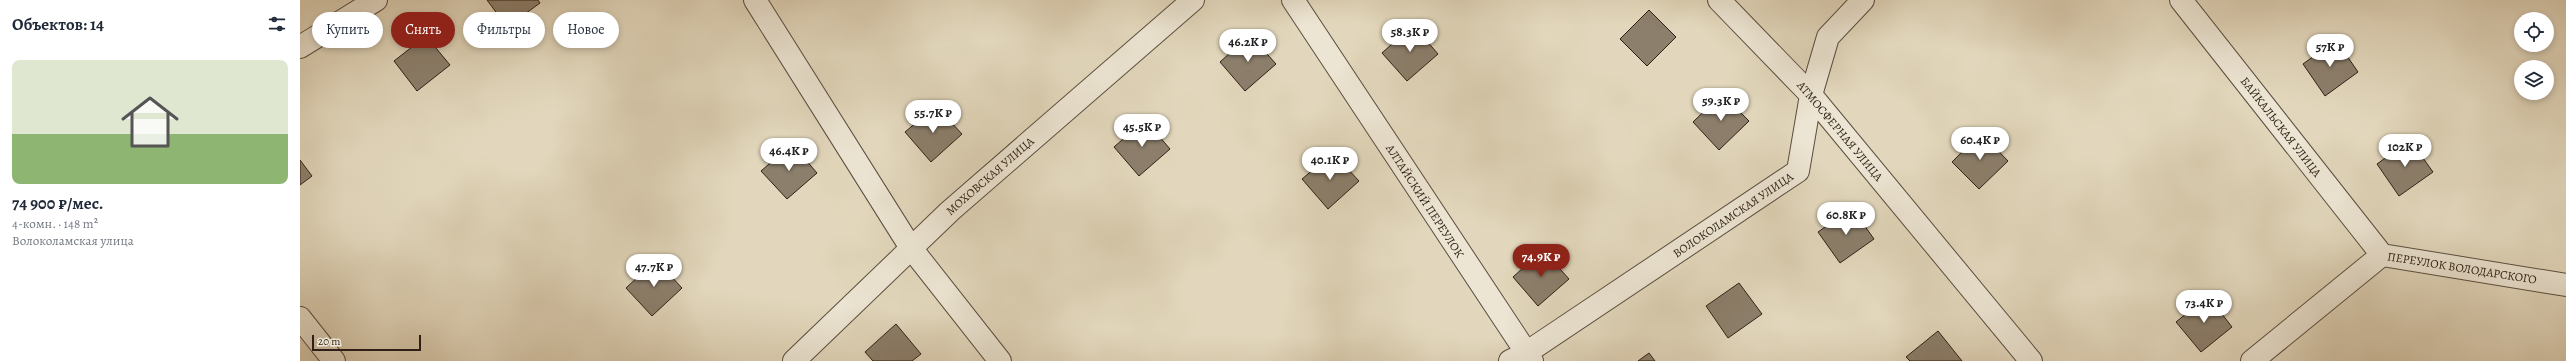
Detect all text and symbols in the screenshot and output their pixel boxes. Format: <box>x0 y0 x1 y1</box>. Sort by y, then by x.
chip: Купить <box>312 12 383 48</box>
chip: Снять <box>391 12 455 48</box>
chip: Фильтры <box>463 12 545 48</box>
chip: Новое <box>553 12 619 48</box>
map controls <box>2514 12 2554 100</box>
button: locate <box>2514 12 2554 52</box>
text: Объектов: 14 <box>12 13 104 36</box>
icon: filters <box>266 13 288 35</box>
pin: 58.3K ₽ <box>1373 19 1447 53</box>
text: 58.3K ₽ <box>1391 23 1429 40</box>
pin: 46.2K ₽ <box>1211 29 1285 63</box>
text: 46.2K ₽ <box>1228 33 1268 50</box>
pin: 57K ₽ <box>2302 34 2358 68</box>
text: 57K ₽ <box>2316 38 2344 55</box>
button: layers <box>2514 60 2554 100</box>
street label: БАЙКАЛЬСКАЯ УЛИЦА <box>2237 74 2326 181</box>
street label: АТМОСФЕРНАЯ УЛИЦА <box>1793 77 1887 185</box>
icon: home <box>114 86 186 158</box>
pin: 59.3K ₽ <box>1684 88 1758 122</box>
text: 59.3K ₽ <box>1702 92 1740 109</box>
pin: 55.7K ₽ <box>896 100 970 134</box>
text: 55.7K ₽ <box>914 104 952 121</box>
pin: 45.5K ₽ <box>1105 114 1179 148</box>
text: 45.5K ₽ <box>1123 118 1161 135</box>
pin: 60.4K ₽ <box>1943 127 2017 161</box>
text: 60.4K ₽ <box>1960 131 2000 148</box>
street label: МОХОВСКАЯ УЛИЦА <box>943 133 1038 219</box>
pin: 102K ₽ <box>2372 134 2438 168</box>
pin: 46.4K ₽ <box>752 138 826 172</box>
text: 102K ₽ <box>2388 138 2422 155</box>
street label: АЛТАЙСКИЙ ПЕРЕУЛОК <box>1382 140 1468 261</box>
text: 46.4K ₽ <box>769 142 809 159</box>
pin: 40.1K ₽ <box>1293 147 1367 181</box>
text: 40.1K ₽ <box>1311 151 1349 168</box>
street label: ВОЛОКОЛАМСКАЯ УЛИЦА <box>1670 168 1797 261</box>
text: 74 900 ₽/мес. <box>12 192 103 215</box>
pin: 60.8K ₽ <box>1809 202 1883 236</box>
text: 60.8K ₽ <box>1826 206 1866 223</box>
text: 4-комн. · 148 m² <box>12 215 98 232</box>
text: Волоколамская улица <box>12 232 134 249</box>
pin: 74.9K ₽ <box>1504 244 1578 278</box>
text: 74.9K ₽ <box>1522 248 1560 265</box>
street label: ПЕРЕУЛОК ВОЛОДАРСКОГО <box>2386 248 2538 288</box>
pin: 47.7K ₽ <box>617 254 691 288</box>
text: 47.7K ₽ <box>635 258 673 275</box>
pin: 73.4K ₽ <box>2167 290 2241 324</box>
text: 73.4K ₽ <box>2185 294 2223 311</box>
scale bar <box>312 333 421 352</box>
text: 20 m <box>318 334 340 349</box>

